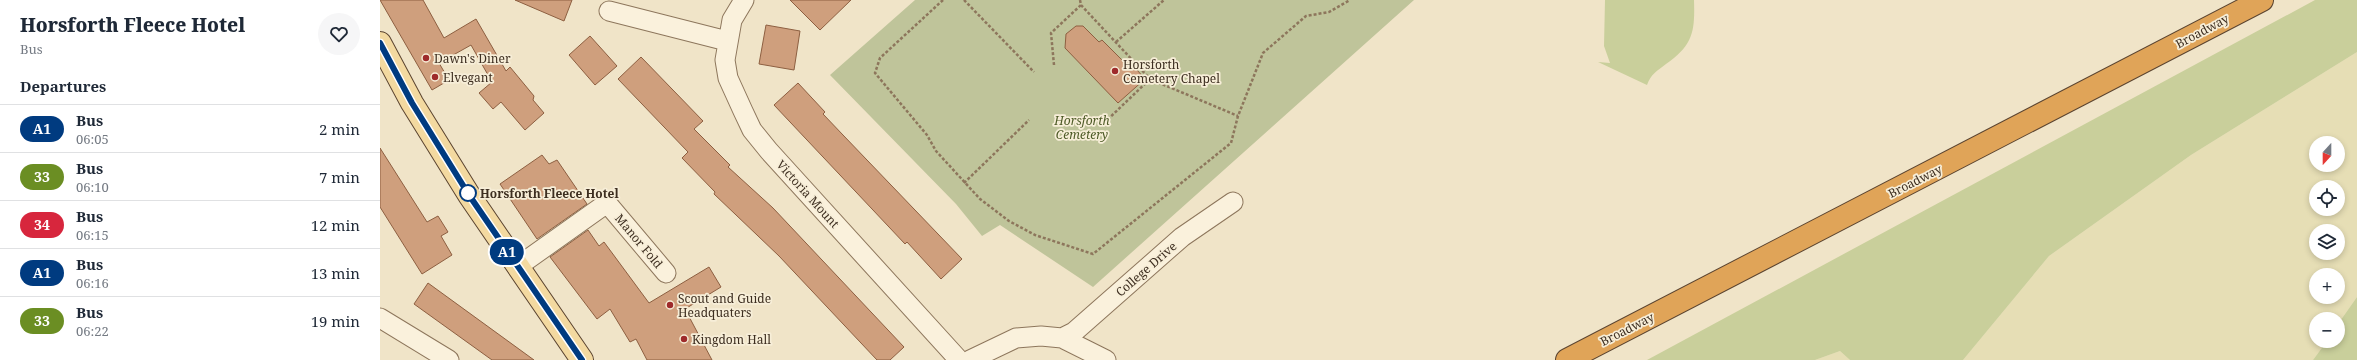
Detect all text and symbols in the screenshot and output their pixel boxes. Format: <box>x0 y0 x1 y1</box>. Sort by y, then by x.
street label: Broadway <box>2172 10 2232 52</box>
text: Horsforth Fleece Hotel <box>20 12 245 38</box>
button: heart <box>318 13 360 55</box>
text: Bus <box>20 40 43 58</box>
place label: Dawn's Diner <box>434 50 511 67</box>
marker: Dawn's Diner <box>421 53 431 63</box>
place label: Horsforth Cemetery Chapel <box>1123 56 1220 87</box>
marker: Horsforth Cemetery Chapel <box>1110 66 1120 76</box>
place label: Elvegant <box>443 69 493 86</box>
marker: Elvegant <box>430 72 440 82</box>
text: Departures <box>20 76 106 96</box>
text: Bus <box>76 110 103 130</box>
park label: Horsforth Cemetery <box>1053 112 1110 143</box>
text: A1 <box>33 119 51 138</box>
text: 2 min <box>319 119 360 139</box>
text: 06:05 <box>76 130 109 148</box>
north arrow <box>2309 136 2345 172</box>
map controls <box>2309 136 2345 348</box>
street label: Victoria Mount <box>773 156 843 232</box>
text: Bus <box>76 158 103 178</box>
street label: Broadway <box>1885 160 1945 202</box>
text: 33 <box>34 167 50 186</box>
text: 7 min <box>319 167 360 187</box>
text: 06:10 <box>76 178 109 196</box>
button: locate <box>2309 180 2345 216</box>
marker: Horsforth Fleece Hotel <box>459 184 477 202</box>
place label: Horsforth Fleece Hotel <box>480 185 619 202</box>
text: Bus <box>76 206 103 226</box>
street label: Manor Fold <box>611 210 667 272</box>
text: 34 <box>34 215 50 234</box>
text: 12 min <box>311 215 360 235</box>
button: layers <box>2309 224 2345 260</box>
text: 06:15 <box>76 226 109 244</box>
street label: College Drive <box>1112 238 1180 300</box>
line badge: A1 <box>489 239 525 265</box>
text: A1 <box>498 242 516 261</box>
text: Bus <box>76 254 103 274</box>
text: A1 <box>33 263 51 282</box>
text: 13 min <box>311 263 360 283</box>
button: + <box>2309 268 2345 304</box>
text: 06:16 <box>76 274 109 292</box>
place label: Scout and Guide Headquaters <box>678 290 771 321</box>
marker: Scout and Guide Headquaters <box>665 300 675 310</box>
text: Bus <box>76 302 103 322</box>
street label: Broadway <box>1597 308 1657 350</box>
text: 33 <box>34 311 50 330</box>
text: 19 min <box>311 311 360 331</box>
button: − <box>2309 312 2345 348</box>
text: 06:22 <box>76 322 109 340</box>
place label: Kingdom Hall <box>692 331 771 348</box>
marker: Kingdom Hall <box>679 334 689 344</box>

